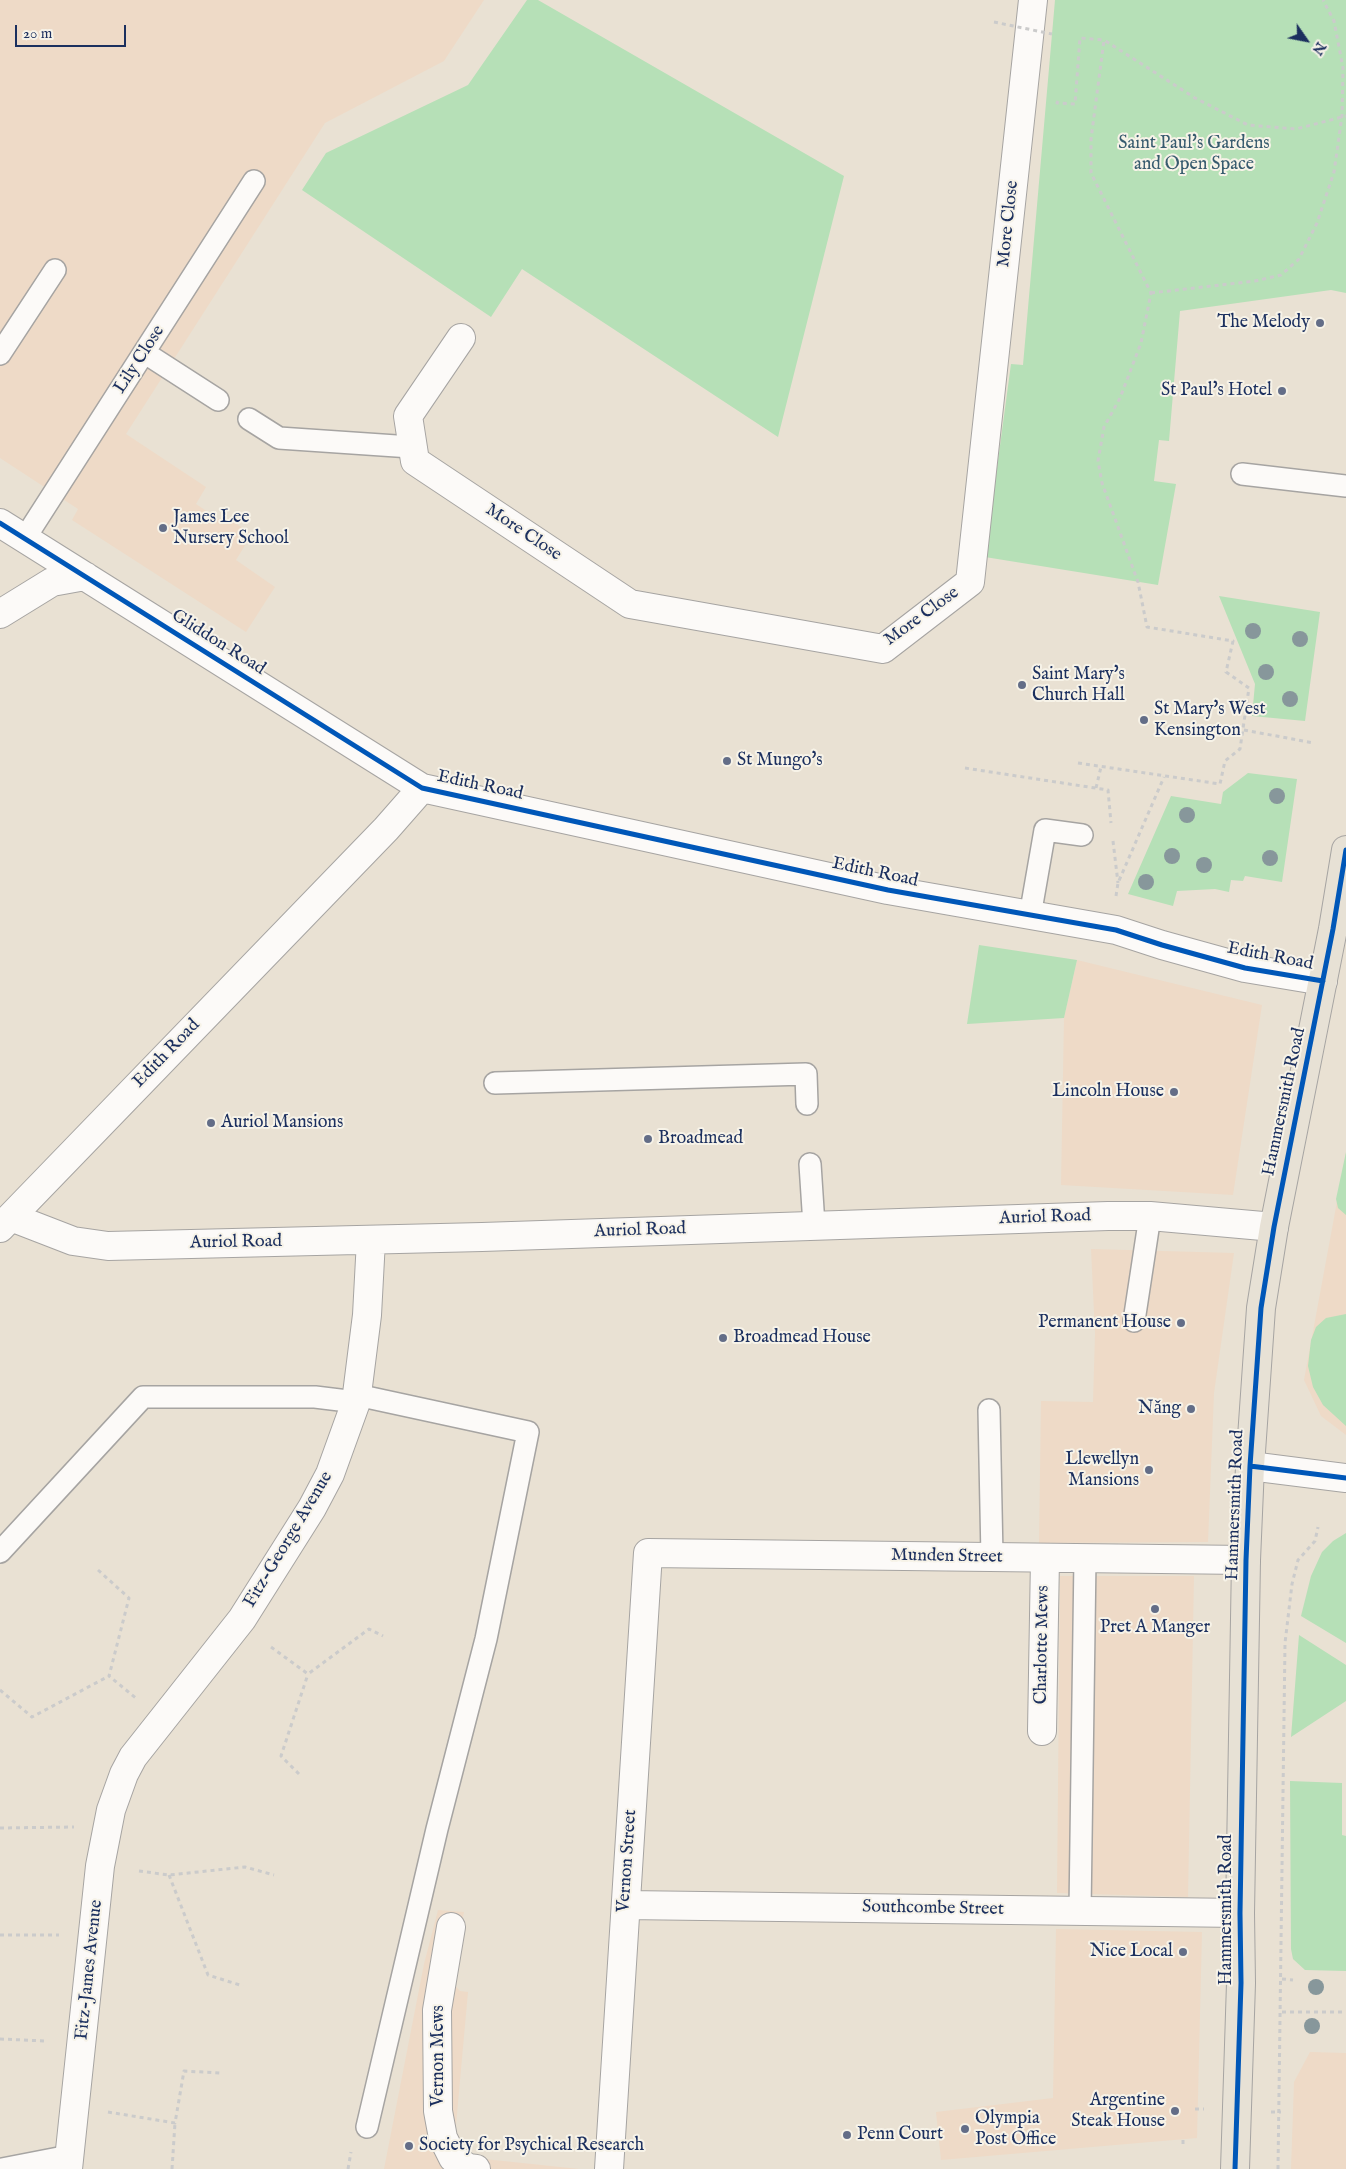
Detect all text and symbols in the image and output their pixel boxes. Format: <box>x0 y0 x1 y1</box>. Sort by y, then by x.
scale bar <box>18 15 129 47</box>
north arrow <box>1281 15 1331 65</box>
text: 20 m <box>23 24 52 43</box>
text: N <box>1308 38 1329 58</box>
park label: Saint Paul's Gardens and Open Space <box>1118 133 1270 176</box>
street label: More Close <box>994 180 1024 268</box>
place label: The Melody <box>1217 312 1310 334</box>
marker: The Melody <box>1314 317 1326 329</box>
street label: Lily Close <box>110 322 170 398</box>
place label: St Paul's Hotel <box>1161 380 1272 402</box>
marker: St Paul's Hotel <box>1276 385 1288 397</box>
street label: More Close <box>481 500 565 566</box>
place label: James Lee Nursery School <box>173 507 289 550</box>
marker: James Lee Nursery School <box>157 522 169 534</box>
street label: More Close <box>880 583 964 651</box>
street label: Gliddon Road <box>167 605 269 681</box>
place label: Saint Mary's Church Hall <box>1032 664 1125 706</box>
marker: Saint Mary's Church Hall <box>1016 679 1028 691</box>
place label: St Mary's West Kensington <box>1154 699 1266 742</box>
marker: St Mary's West Kensington <box>1138 714 1150 726</box>
place label: St Mungo's <box>737 750 823 772</box>
marker: St Mungo's <box>721 755 733 767</box>
street label: Edith Road <box>435 766 525 806</box>
street label: Edith Road <box>830 853 920 893</box>
street label: Edith Road <box>1225 938 1315 976</box>
street label: Edith Road <box>129 1015 205 1093</box>
street label: Hammersmith Road <box>1259 1026 1311 1178</box>
place label: Lincoln House <box>1052 1081 1164 1103</box>
marker: Lincoln House <box>1168 1086 1180 1098</box>
place label: Auriol Mansions <box>221 1112 343 1134</box>
marker: Auriol Mansions <box>205 1117 217 1129</box>
place label: Broadmead <box>658 1128 743 1150</box>
marker: Broadmead <box>642 1133 654 1145</box>
street label: Auriol Road <box>999 1206 1091 1230</box>
street label: Auriol Road <box>594 1219 686 1243</box>
street label: Auriol Road <box>190 1231 282 1255</box>
place label: Permanent House <box>1038 1312 1171 1334</box>
marker: Permanent House <box>1175 1317 1187 1329</box>
place label: Broadmead House <box>733 1327 871 1349</box>
marker: Broadmead House <box>717 1332 729 1344</box>
place label: Nǎng <box>1138 1398 1181 1420</box>
marker: Nǎng <box>1185 1403 1197 1415</box>
street label: Hammersmith Road <box>1223 1429 1249 1581</box>
place label: Llewellyn Mansions <box>1065 1449 1139 1492</box>
marker: Llewellyn Mansions <box>1143 1464 1155 1476</box>
street label: Fitz-George Avenue <box>240 1468 338 1612</box>
street label: Munden Street <box>891 1545 1003 1569</box>
street label: Charlotte Mews <box>1031 1585 1055 1705</box>
marker: Pret A Manger <box>1149 1603 1161 1615</box>
place label: Pret A Manger <box>1100 1617 1210 1639</box>
street label: Vernon Street <box>614 1809 642 1913</box>
street label: Hammersmith Road <box>1216 1834 1238 1986</box>
street label: Southcombe Street <box>862 1897 1004 1921</box>
street label: Fitz-James Avenue <box>72 1899 108 2041</box>
place label: Nice Local <box>1090 1941 1173 1963</box>
marker: Nice Local <box>1177 1946 1189 1958</box>
street label: Vernon Mews <box>428 2005 450 2107</box>
place label: Argentine Steak House <box>1071 2090 1165 2132</box>
marker: Argentine Steak House <box>1169 2105 1181 2117</box>
place label: Olympia Post Office <box>975 2108 1056 2150</box>
marker: Olympia Post Office <box>959 2123 971 2135</box>
place label: Penn Court <box>857 2124 943 2146</box>
marker: Penn Court <box>841 2129 853 2141</box>
place label: Society for Psychical Research <box>419 2135 644 2157</box>
marker: Society for Psychical Research <box>403 2140 415 2152</box>

